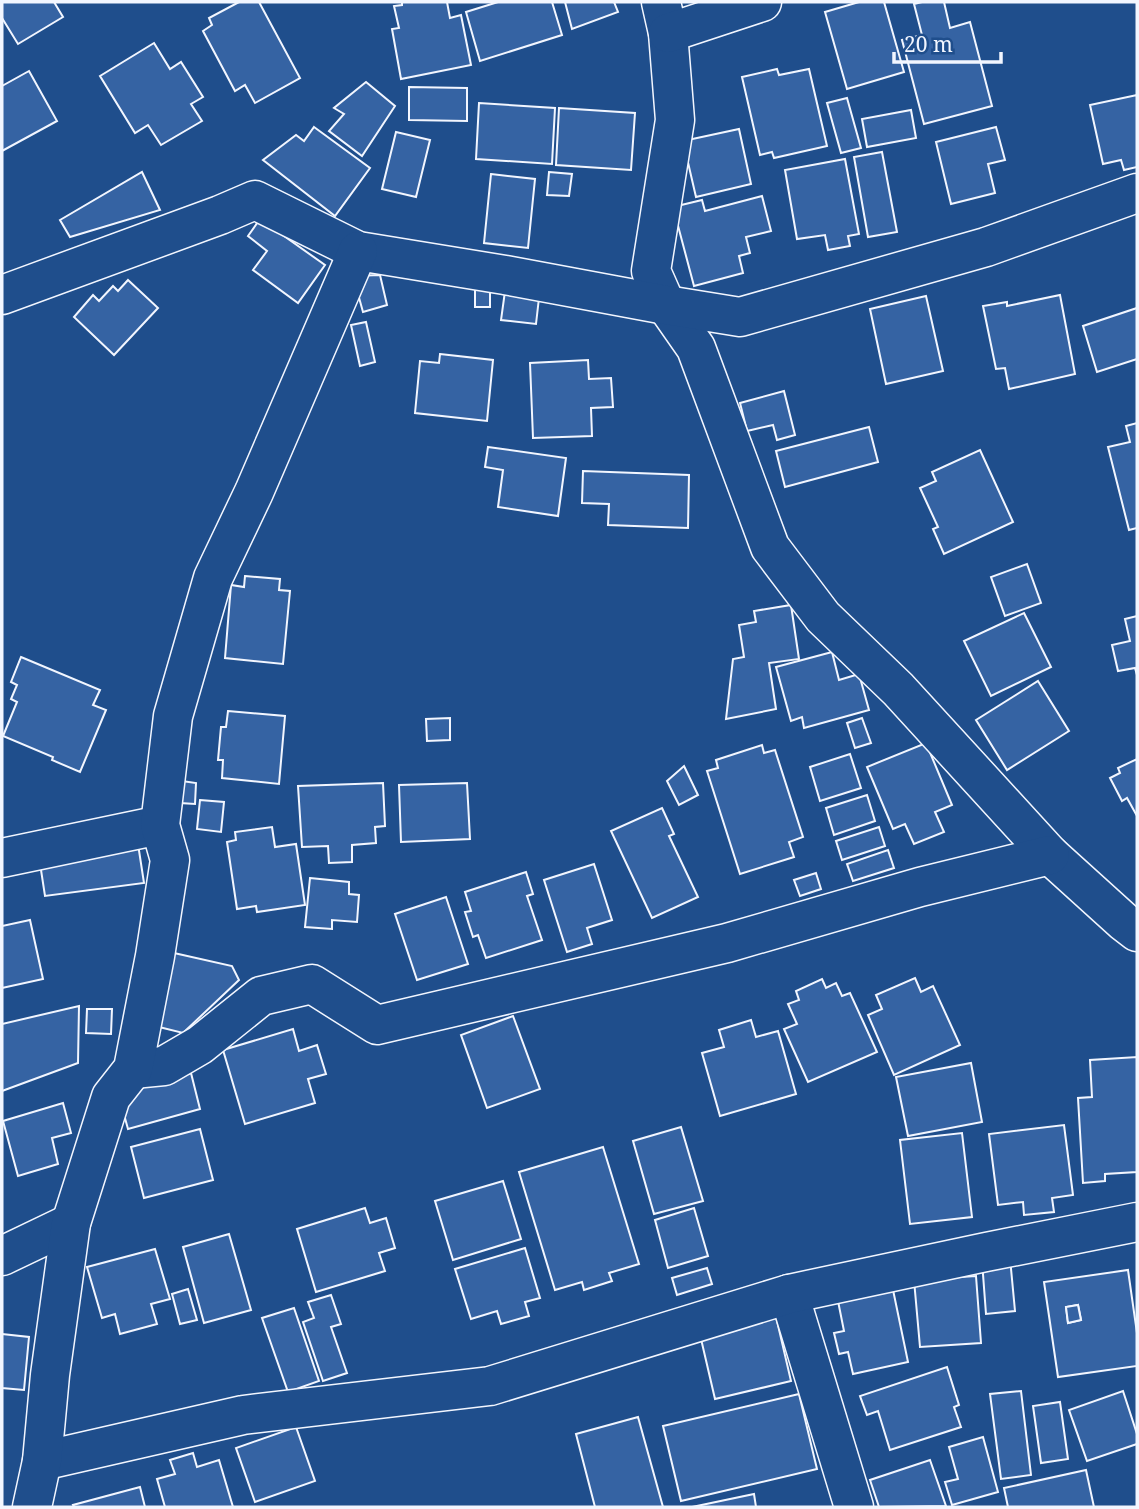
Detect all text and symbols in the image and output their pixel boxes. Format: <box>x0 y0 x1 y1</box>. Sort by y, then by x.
scale bar <box>894 21 1001 65</box>
text: 20 m <box>904 30 953 58</box>

